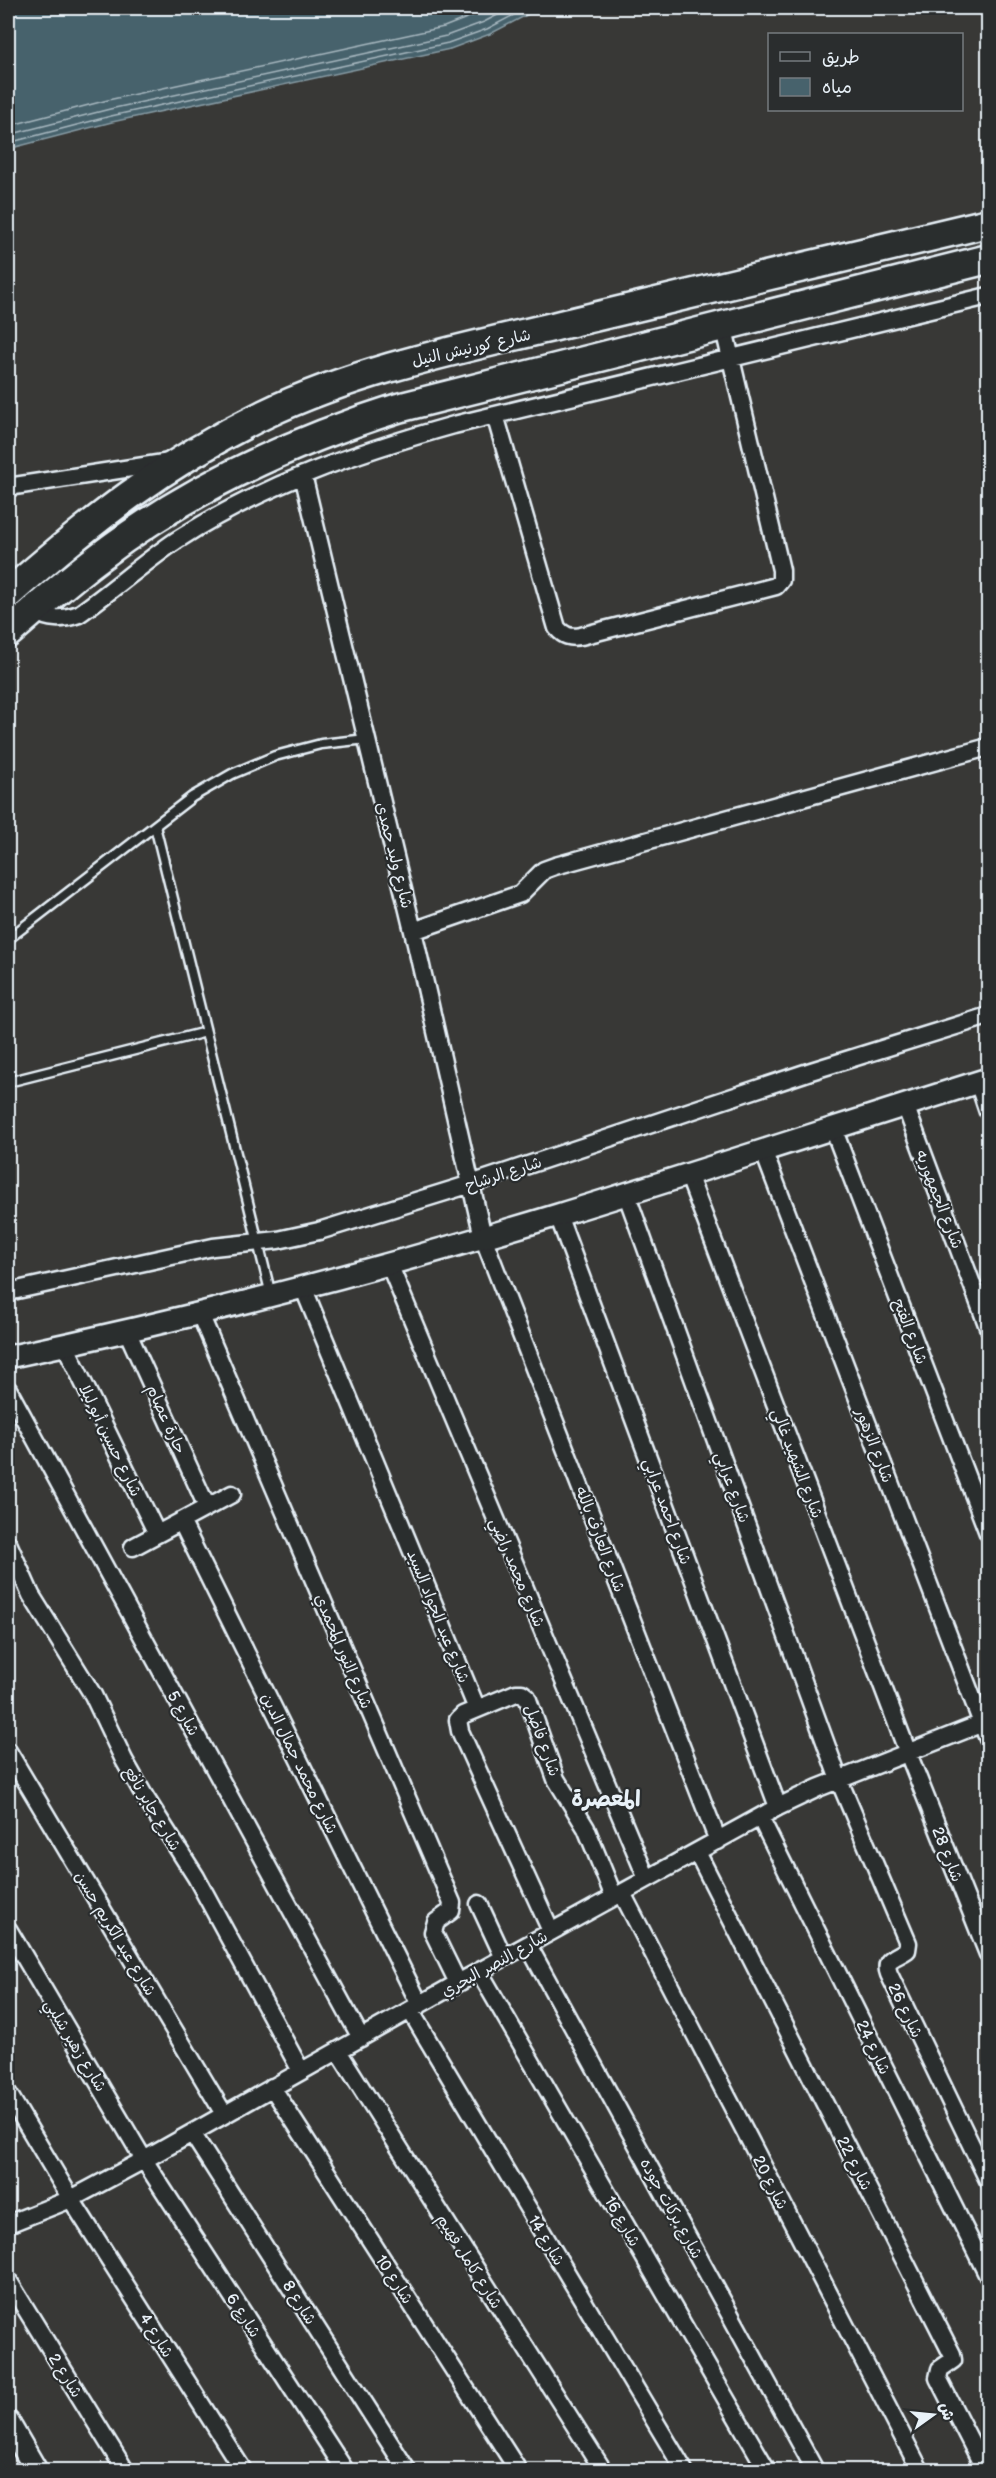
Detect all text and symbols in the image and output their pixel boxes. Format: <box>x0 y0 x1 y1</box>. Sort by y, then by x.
legend <box>768 33 963 111</box>
text: طريق <box>822 47 860 68</box>
text: مياه <box>822 77 852 98</box>
street label: شارع كورنيش النيل <box>410 326 533 372</box>
street label: شارع وليد حمدى <box>370 800 416 911</box>
street label: شارع الجمهوريه <box>910 1147 966 1252</box>
street label: شارع الرشاح <box>463 1153 545 1197</box>
street label: شارع الفتح <box>887 1296 931 1368</box>
street label: شارع حسين أبو ليلا <box>73 1382 145 1500</box>
street label: حارة عصام <box>140 1382 189 1458</box>
street label: شارع الزهور <box>849 1405 897 1486</box>
street label: شارع الشهيد غالي <box>763 1406 826 1523</box>
street label: شارع عرابي <box>706 1450 753 1527</box>
street label: شارع احمد عرابي <box>635 1456 695 1569</box>
street label: شارع العارف بالله <box>570 1484 629 1595</box>
street label: شارع محمد راضي <box>481 1515 548 1632</box>
street label: شارع عبد الجواد السيد <box>401 1547 473 1686</box>
street label: شارع النور المحمدي <box>309 1591 375 1712</box>
street label: شارع 5 <box>162 1688 203 1740</box>
street label: شارع محمد جمال الدين <box>255 1690 341 1838</box>
street label: شارع فاضل <box>519 1702 563 1779</box>
street label: شارع جابر نافع <box>118 1763 184 1855</box>
district label: المعصرة <box>571 1786 641 1813</box>
street label: شارع 28 <box>926 1824 966 1885</box>
street label: شارع عبد الكريم حسن <box>68 1868 159 2000</box>
street label: شارع النصر البحري <box>438 1927 552 2002</box>
street label: شارع 26 <box>882 1980 926 2041</box>
street label: شارع زهير شلبي <box>36 1996 110 2098</box>
street label: شارع 24 <box>851 2017 894 2078</box>
street label: شارع 22 <box>831 2134 875 2194</box>
street label: شارع 20 <box>747 2153 791 2213</box>
street label: شارع بركات جوده <box>634 2155 706 2263</box>
street label: شارع 16 <box>599 2193 644 2251</box>
street label: شارع كامل فهيم <box>430 2211 505 2314</box>
street label: شارع 14 <box>523 2212 568 2270</box>
street label: شارع 10 <box>370 2252 417 2308</box>
street label: شارع 8 <box>277 2277 320 2329</box>
street label: شارع 6 <box>221 2290 264 2342</box>
street label: شارع 4 <box>134 2310 177 2362</box>
street label: شارع 2 <box>43 2350 86 2402</box>
north arrow <box>903 2385 963 2445</box>
text: ش <box>935 2401 957 2422</box>

